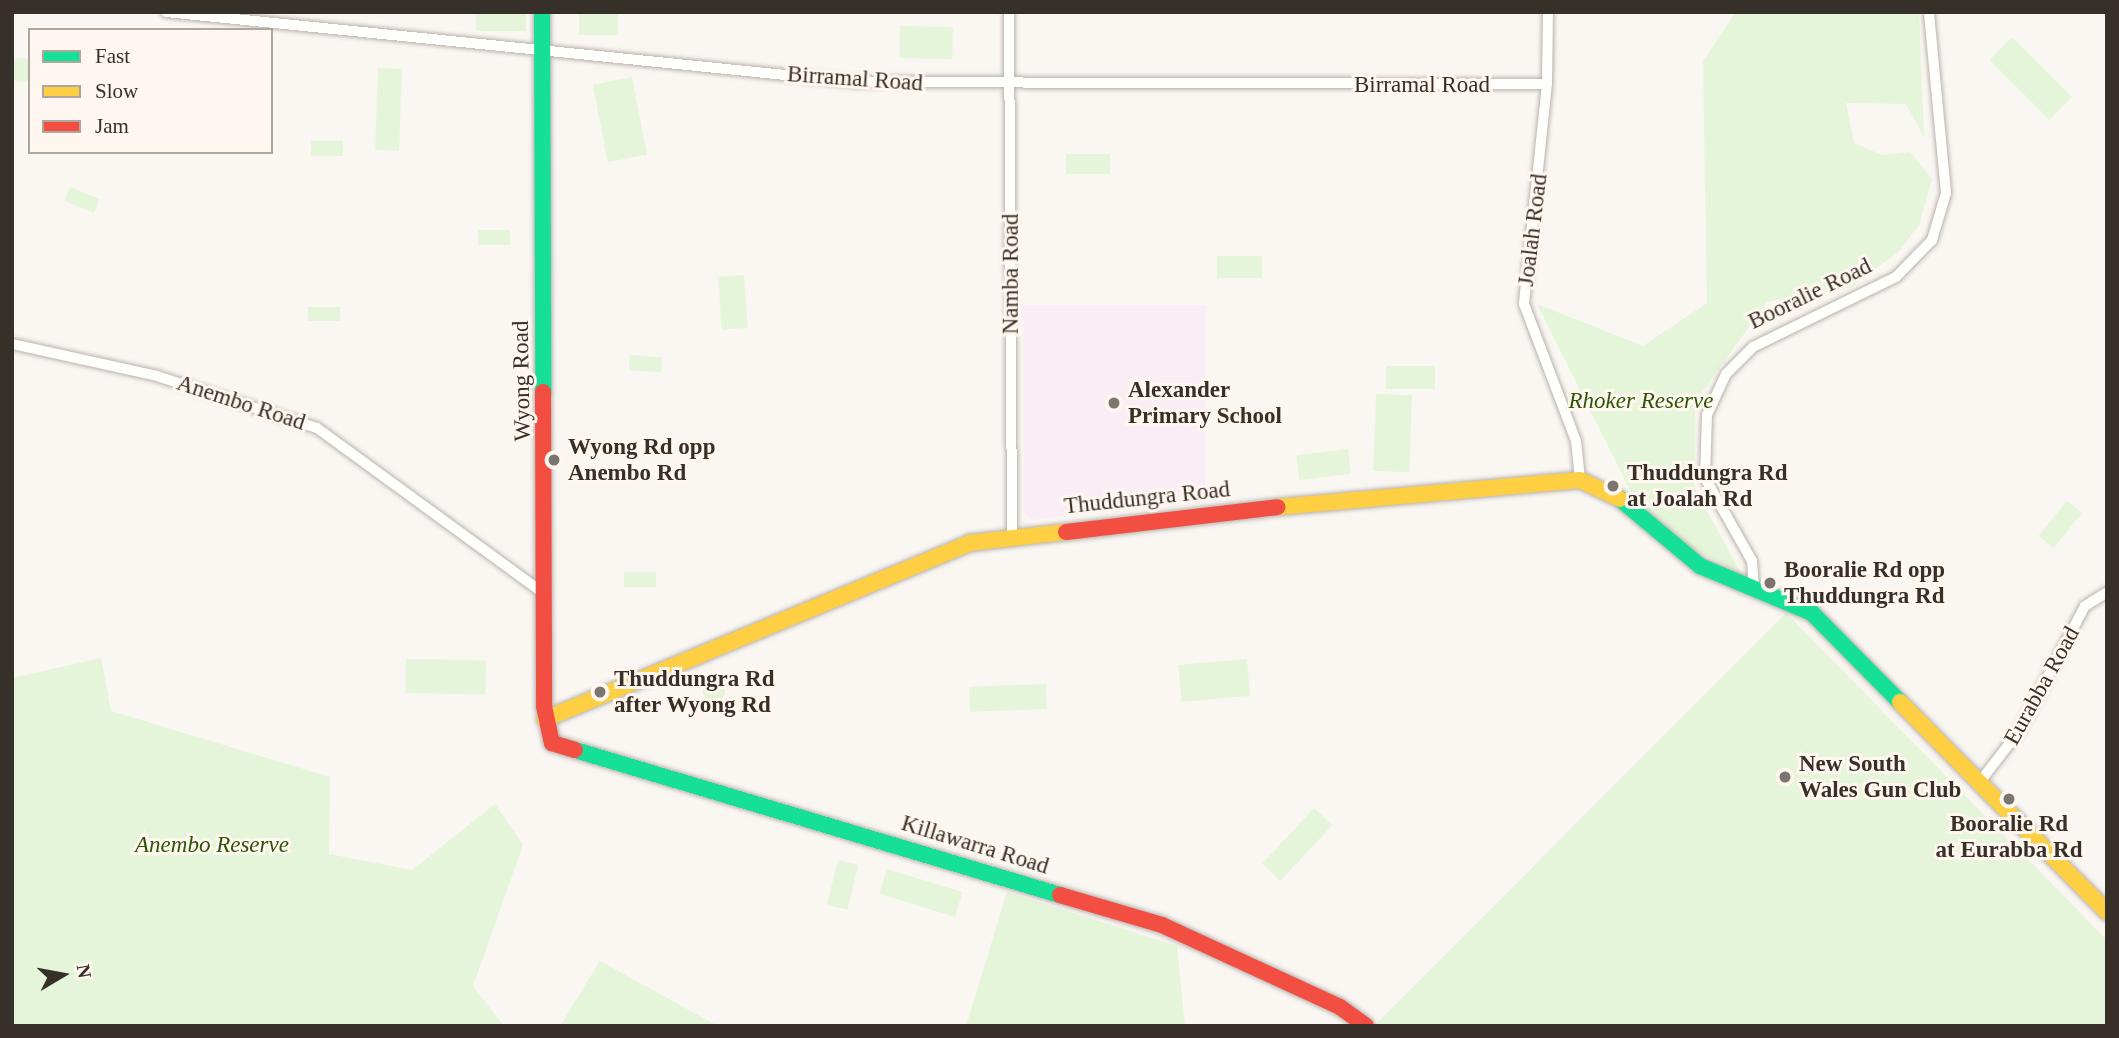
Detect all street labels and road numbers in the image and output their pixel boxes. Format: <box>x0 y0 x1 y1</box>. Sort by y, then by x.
street label: Birramal Road <box>786 60 924 98</box>
street label: Birramal Road <box>1354 71 1490 99</box>
street label: Joalah Road <box>1512 172 1554 288</box>
street label: Namba Road <box>997 214 1025 334</box>
street label: Booralie Road <box>1744 252 1876 336</box>
street label: Wyong Road <box>507 320 537 442</box>
street label: Anembo Road <box>173 369 309 437</box>
street label: Thuddungra Road <box>1063 476 1231 520</box>
street label: Eurabba Road <box>1998 622 2086 750</box>
street label: Killawarra Road <box>898 809 1052 881</box>

